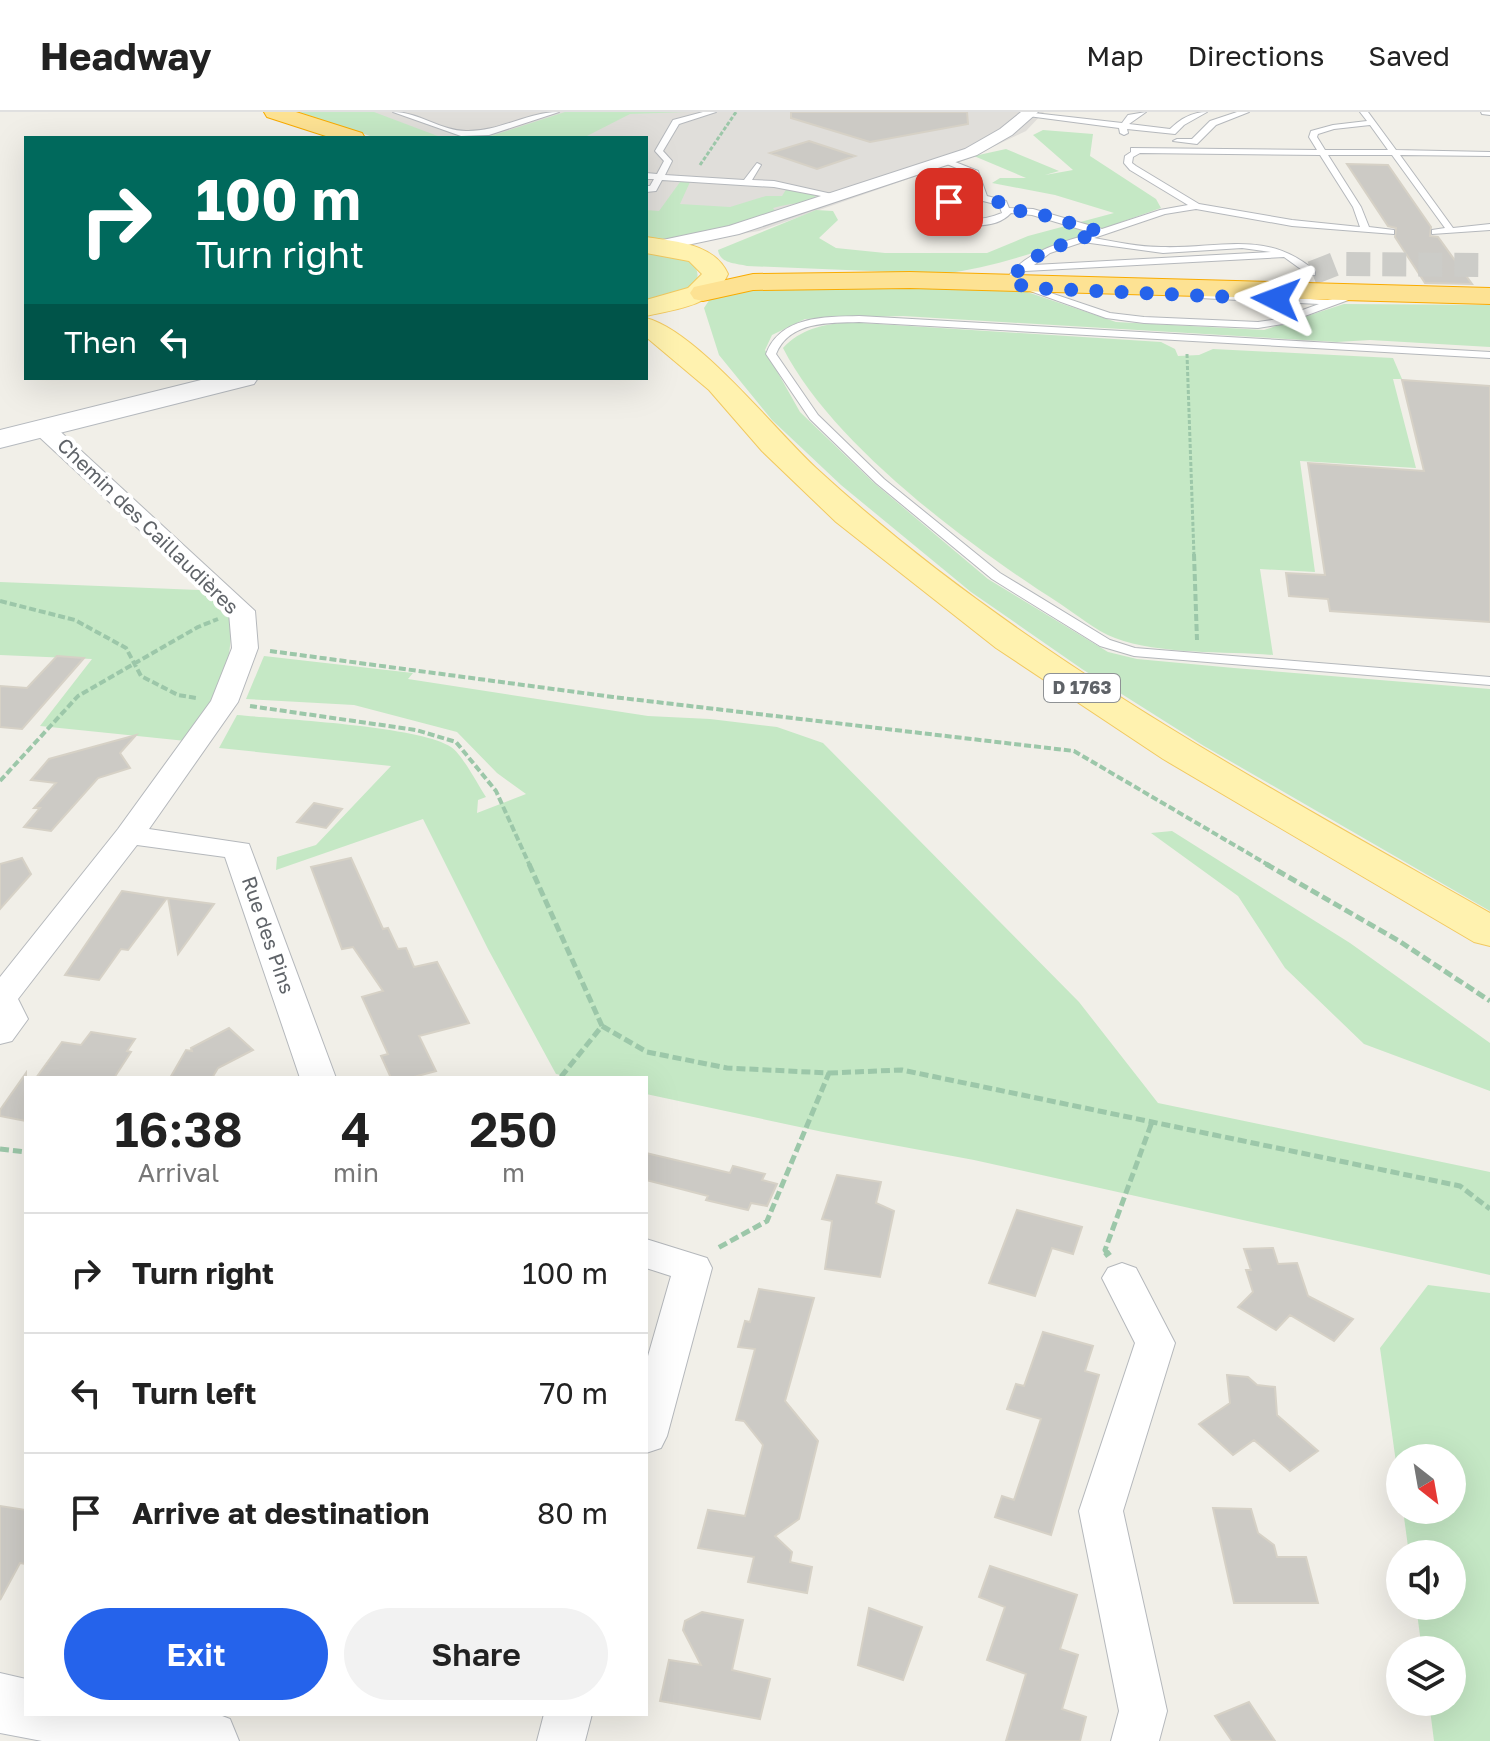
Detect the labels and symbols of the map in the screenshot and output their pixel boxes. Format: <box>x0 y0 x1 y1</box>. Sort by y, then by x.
pin <box>915 168 983 236</box>
position arrow <box>1234 257 1318 341</box>
street label: Chemin des Caillaudières <box>53 432 244 618</box>
road number: D 1763 <box>1044 674 1120 702</box>
street label: Rue des Pins <box>238 873 300 997</box>
north arrow <box>1386 1444 1466 1524</box>

